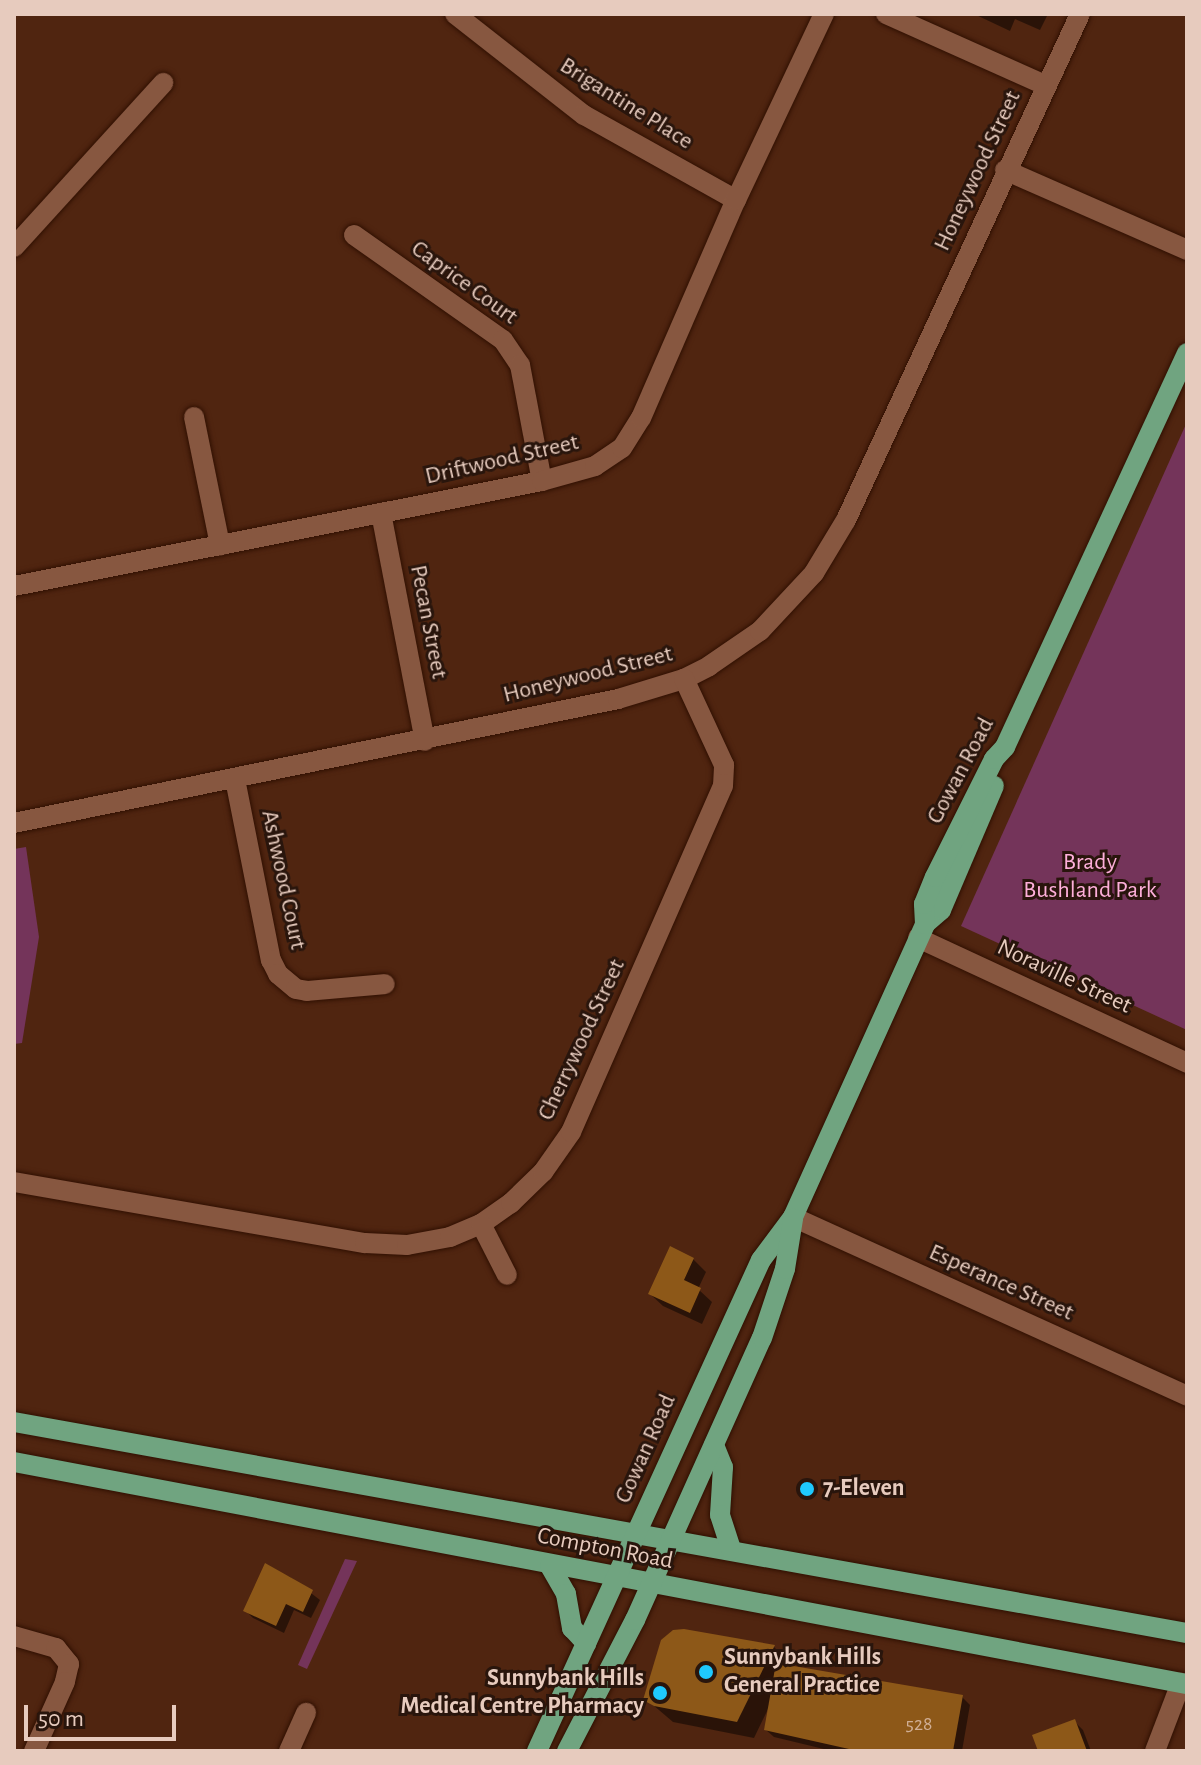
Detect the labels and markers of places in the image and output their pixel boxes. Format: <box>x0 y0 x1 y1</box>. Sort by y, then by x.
place label: 7-Eleven <box>823 1475 904 1503</box>
marker: 7-Eleven <box>798 1480 816 1498</box>
place label: Sunnybank Hills General Practice <box>724 1644 881 1700</box>
marker: Sunnybank Hills General Practice <box>695 1661 717 1683</box>
place label: Sunnybank Hills Medical Centre Pharmacy <box>400 1665 644 1721</box>
marker: Sunnybank Hills Medical Centre Pharmacy <box>651 1684 669 1702</box>

